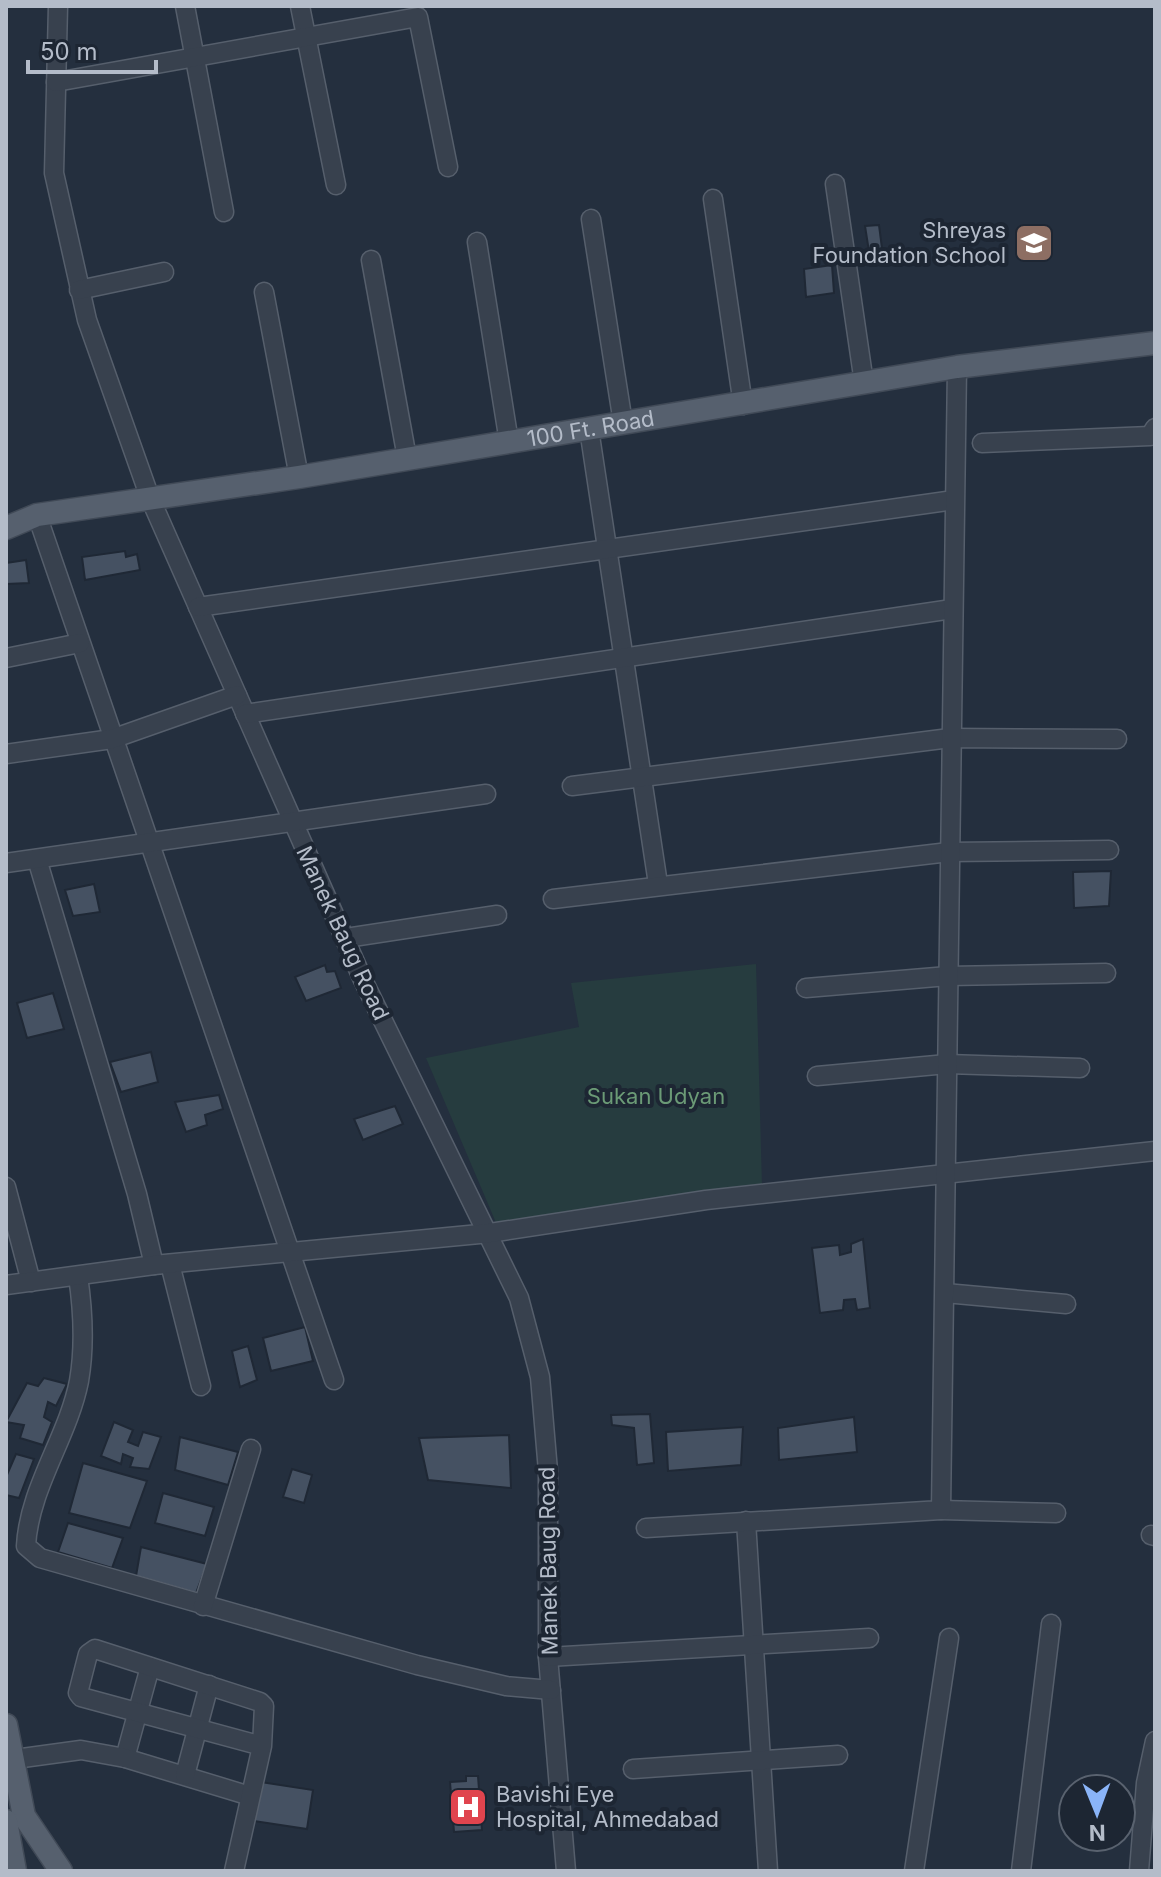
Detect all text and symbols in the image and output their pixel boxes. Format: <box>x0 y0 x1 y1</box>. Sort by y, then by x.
scale bar <box>28 24 156 74</box>
text: 50 m <box>40 37 98 66</box>
place label: Shreyas Foundation School <box>813 217 1006 268</box>
school or university icon: Shreyas Foundation School <box>1013 222 1055 264</box>
street label: 100 Ft. Road <box>525 405 656 452</box>
street label: Manek Baug Road <box>291 842 395 1024</box>
park label: Sukan Udyan <box>587 1083 725 1109</box>
street label: Manek Baug Road <box>533 1466 563 1656</box>
north arrow <box>1057 1773 1137 1853</box>
place label: Bavishi Eye Hospital, Ahmedabad <box>496 1781 719 1832</box>
hospital icon: Bavishi Eye Hospital, Ahmedabad <box>447 1786 489 1828</box>
text: N <box>1089 1820 1106 1846</box>

